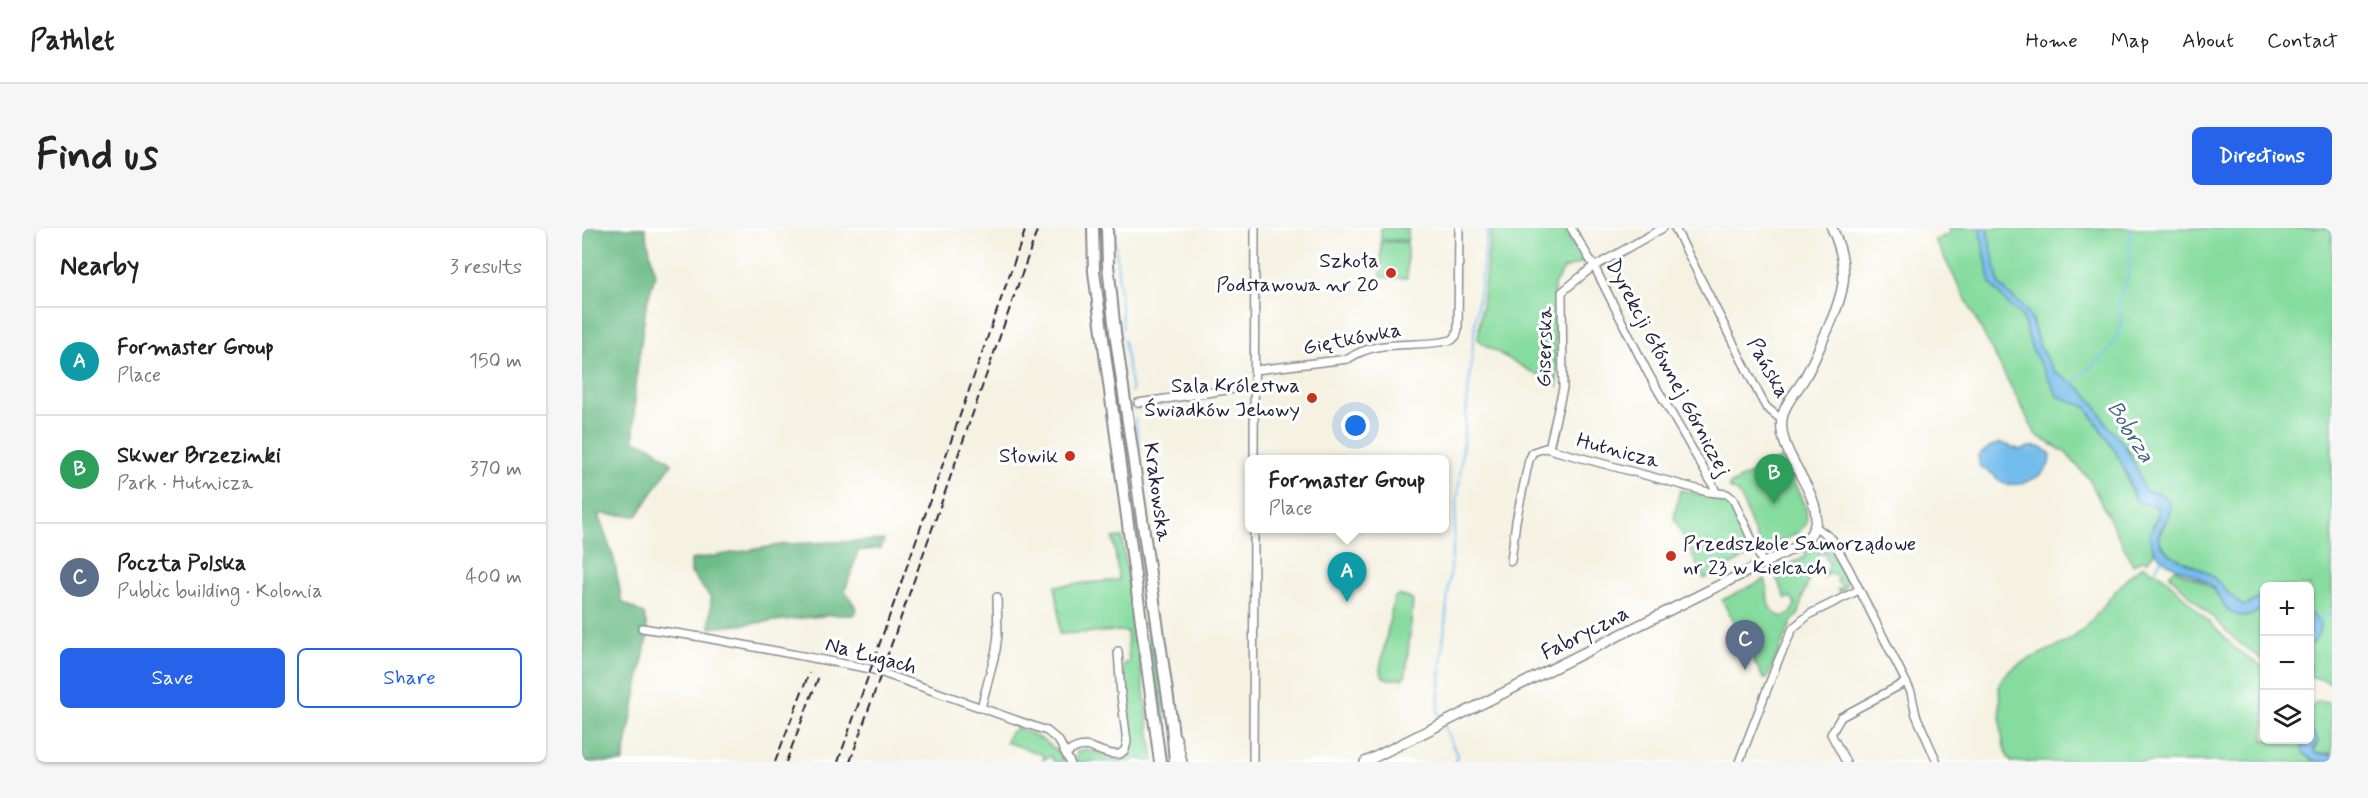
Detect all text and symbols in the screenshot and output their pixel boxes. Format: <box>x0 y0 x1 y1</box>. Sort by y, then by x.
text: Pathlet <box>30 23 114 60</box>
text: Home <box>2026 27 2078 55</box>
text: Map <box>2111 27 2149 55</box>
text: About <box>2182 27 2234 55</box>
text: Contact <box>2267 27 2338 55</box>
button: Directions <box>2192 127 2332 185</box>
text: Find us <box>36 129 158 184</box>
place label: Szkoła Podstawowa nr 20 <box>1216 247 1379 299</box>
text: Nearby <box>60 250 139 284</box>
text: 3 results <box>450 254 522 281</box>
street label: Dyrekcji Głównej Górniczej <box>1599 254 1737 482</box>
marker: Szkoła Podstawowa nr 20 <box>1384 266 1398 280</box>
street label: Giserska <box>1530 306 1560 388</box>
street label: Giętkówka <box>1300 316 1404 362</box>
street label: Pańska <box>1740 333 1796 403</box>
text: Formaster Group <box>117 334 274 362</box>
text: A <box>73 348 86 375</box>
text: 150 m <box>469 348 522 375</box>
text: Place <box>117 362 161 389</box>
place label: Sala Królestwa Świadków Jehowy <box>1144 372 1300 424</box>
marker: Sala Królestwa Świadków Jehowy <box>1305 391 1319 405</box>
water label: Bobrza <box>2100 396 2160 468</box>
your location <box>1341 411 1370 440</box>
street label: Hutnicza <box>1573 427 1663 476</box>
street label: Krakowska <box>1136 441 1178 544</box>
text: Skwer Brzezinki <box>117 442 281 470</box>
place label: Słowik <box>999 442 1058 470</box>
marker: Słowik <box>1063 449 1077 463</box>
pin: B <box>1754 454 1794 504</box>
popup <box>1245 455 1449 533</box>
text: B <box>73 456 86 483</box>
text: 370 m <box>470 456 522 483</box>
text: Formaster Group <box>1269 467 1425 495</box>
text: Park · Hutnicza <box>117 470 253 497</box>
text: Place <box>1269 495 1313 522</box>
place label: Przedszkole Samorządowe nr 23 w Kielcach <box>1683 530 1916 582</box>
marker: Przedszkole Samorządowe nr 23 w Kielcach <box>1664 549 1678 563</box>
text: Poczta Polska <box>117 550 246 578</box>
pin: A <box>1328 552 1366 602</box>
text: C <box>72 564 87 591</box>
text: 400 m <box>466 564 522 591</box>
text: Public building · Kolonia <box>117 578 323 605</box>
map controls <box>2260 582 2314 744</box>
button: + <box>2260 582 2314 636</box>
street label: Fabryczna <box>1536 599 1634 667</box>
pin: C <box>1726 620 1764 670</box>
street label: Na Ługach <box>822 630 920 682</box>
button: − <box>2260 636 2314 690</box>
button: Save <box>60 648 285 708</box>
button: Share <box>297 648 522 708</box>
button: layers <box>2260 690 2314 744</box>

